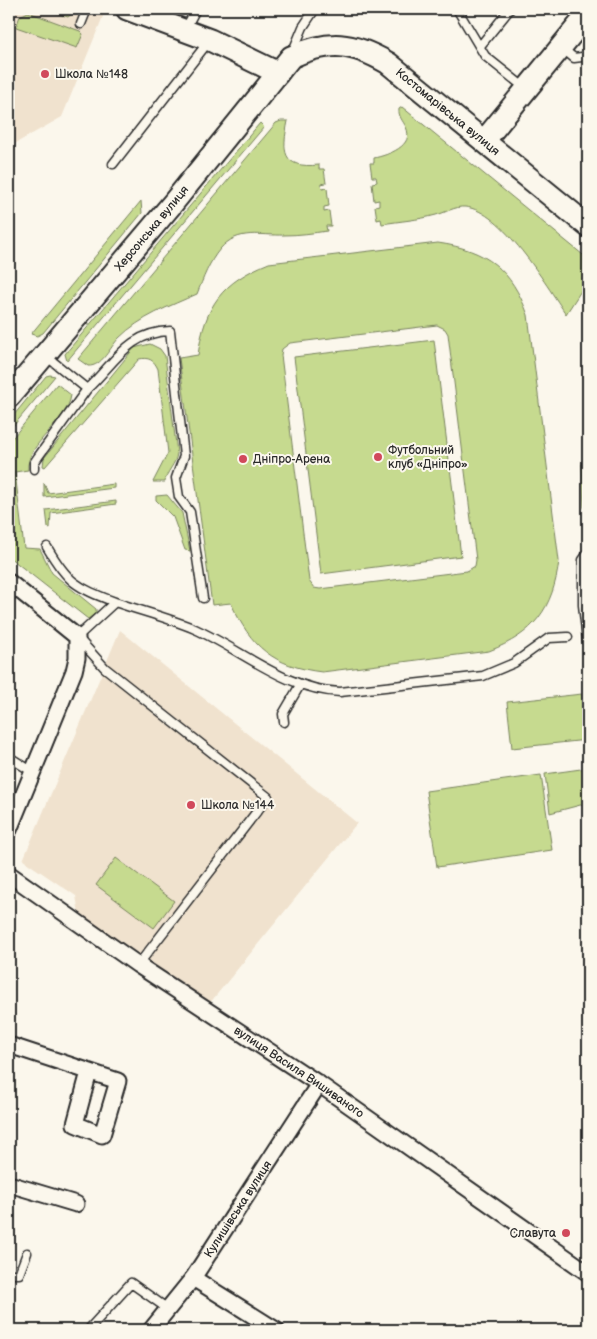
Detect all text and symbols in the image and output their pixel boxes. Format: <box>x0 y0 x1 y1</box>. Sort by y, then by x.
street label: Костомарівська вулиця <box>392 65 503 159</box>
place label: Школа №148 <box>55 67 128 82</box>
marker: Школа №148 <box>39 68 51 80</box>
street label: Херсонська вулиця <box>112 182 192 274</box>
place label: Футбольний клуб «Дніпро» <box>388 443 468 472</box>
marker: Футбольний клуб «Дніпро» <box>372 451 384 463</box>
place label: Дніпро-Арена <box>253 452 330 467</box>
marker: Дніпро-Арена <box>237 453 249 465</box>
place label: Школа №144 <box>201 798 275 813</box>
marker: Школа №144 <box>185 799 197 811</box>
street label: вулиця Василя Вишиваного <box>231 1023 367 1121</box>
street label: Кулишівська вулиця <box>201 1158 275 1261</box>
place label: Славута <box>510 1226 556 1241</box>
marker: Славута <box>560 1227 572 1239</box>

